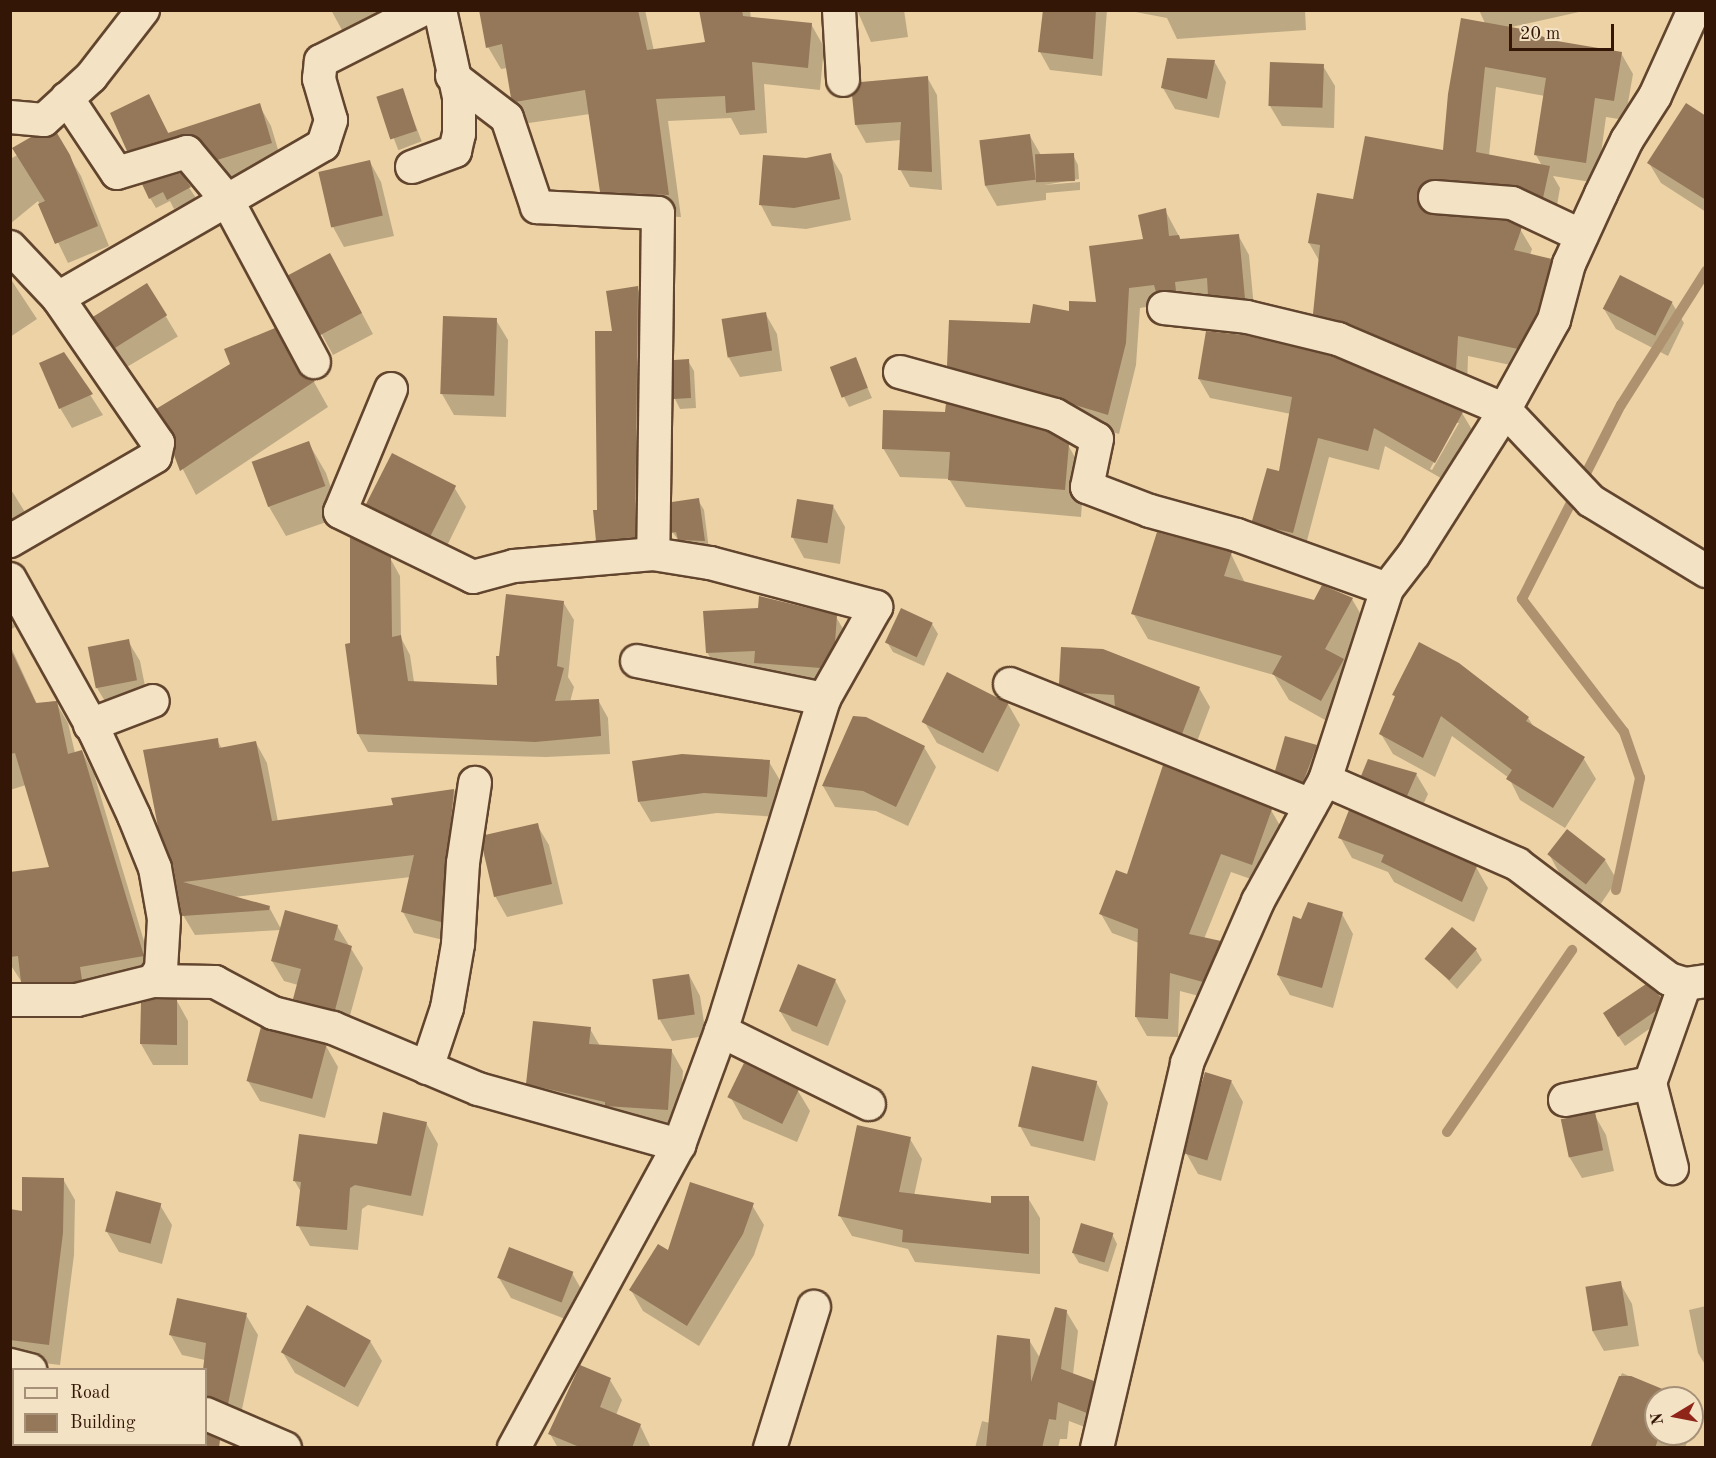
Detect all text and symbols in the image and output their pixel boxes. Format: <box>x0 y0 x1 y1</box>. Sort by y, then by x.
scale bar <box>1512 12 1617 50</box>
text: 20 m <box>1520 25 1560 43</box>
legend <box>12 1368 207 1446</box>
text: Road <box>70 1384 110 1402</box>
north arrow <box>1644 1386 1704 1446</box>
text: N <box>1649 1411 1667 1426</box>
text: Building <box>70 1414 135 1432</box>

